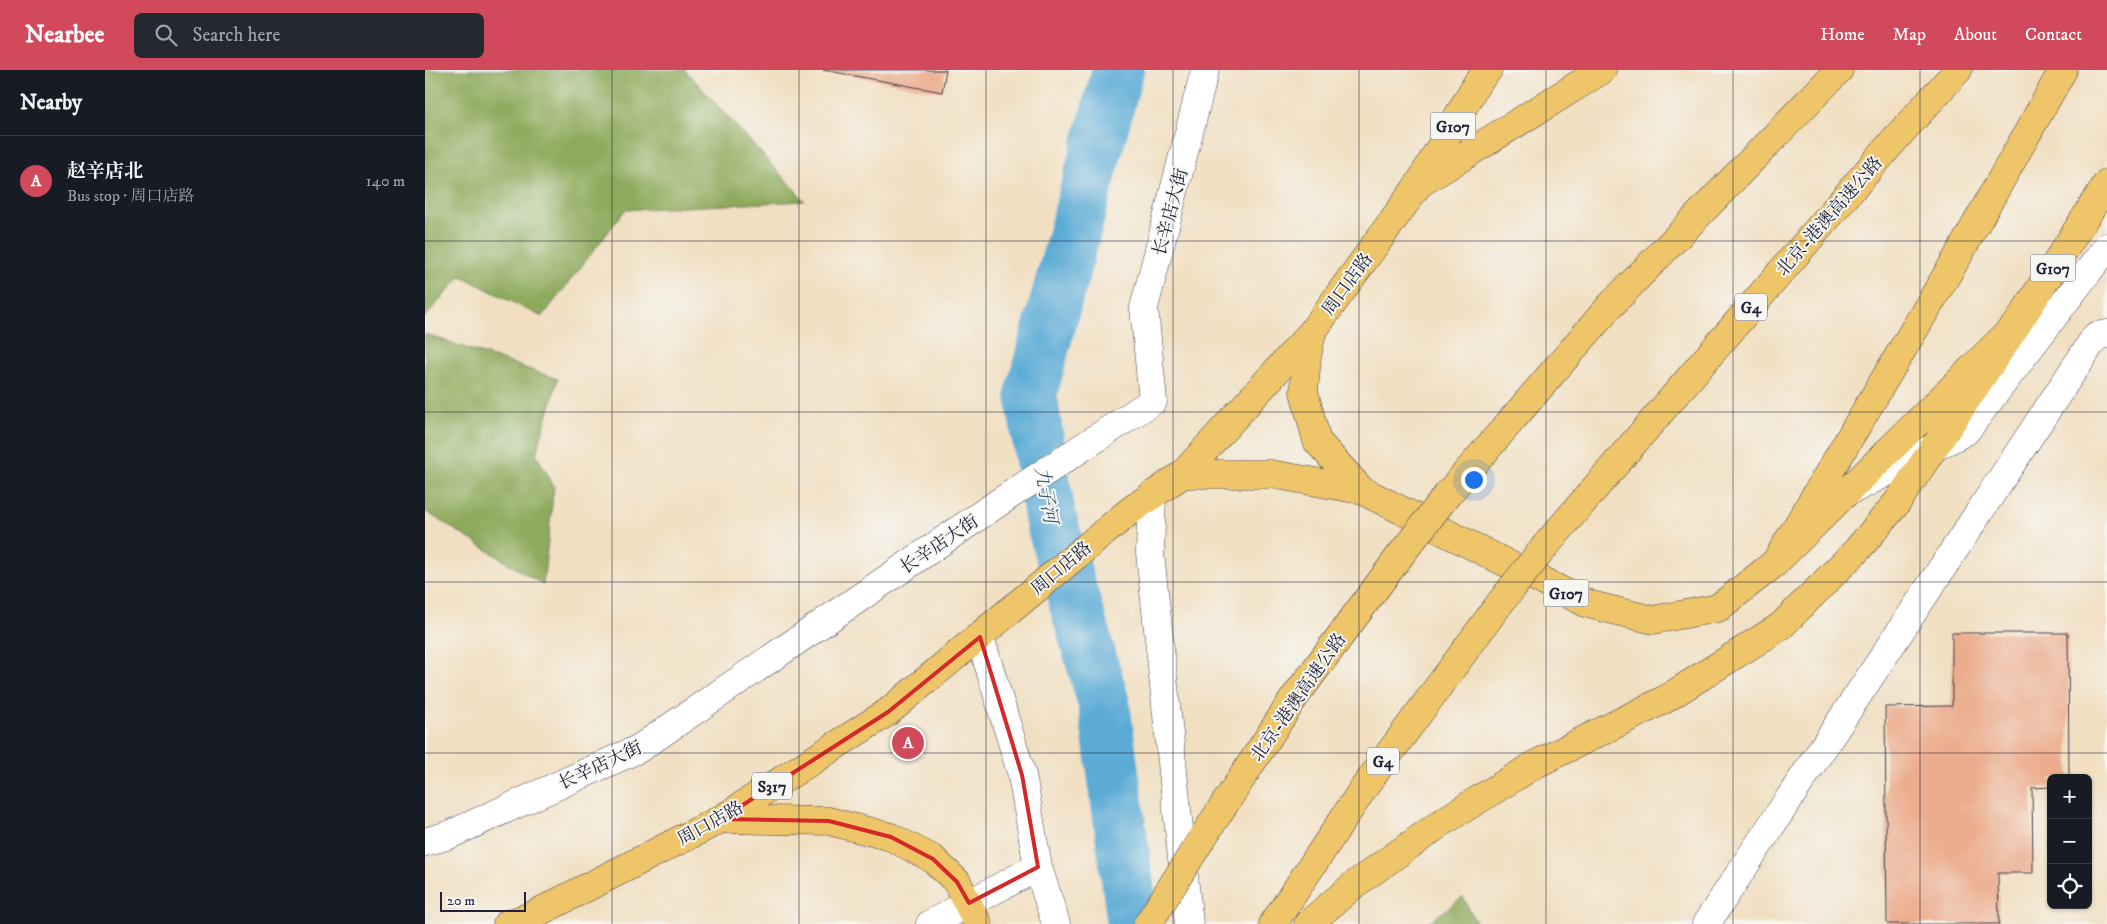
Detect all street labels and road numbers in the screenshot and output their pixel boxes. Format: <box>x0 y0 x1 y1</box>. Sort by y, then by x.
road number: G107 <box>1431 112 1475 140</box>
street label: 北京-港澳高速公路 <box>1772 152 1888 281</box>
street label: 长辛店大街 <box>1149 166 1193 259</box>
street label: 周口店路 <box>1318 249 1378 320</box>
road number: G107 <box>2031 254 2075 282</box>
road number: G4 <box>1735 293 1767 320</box>
street label: 长辛店大街 <box>896 511 983 579</box>
street label: 周口店路 <box>1027 537 1096 600</box>
road number: G107 <box>1543 579 1589 606</box>
street label: 北京-港澳高速公路 <box>1246 629 1351 766</box>
street label: 长辛店大街 <box>555 737 646 795</box>
road number: G4 <box>1367 748 1399 774</box>
road number: S317 <box>752 772 792 799</box>
street label: 周口店路 <box>674 797 747 851</box>

